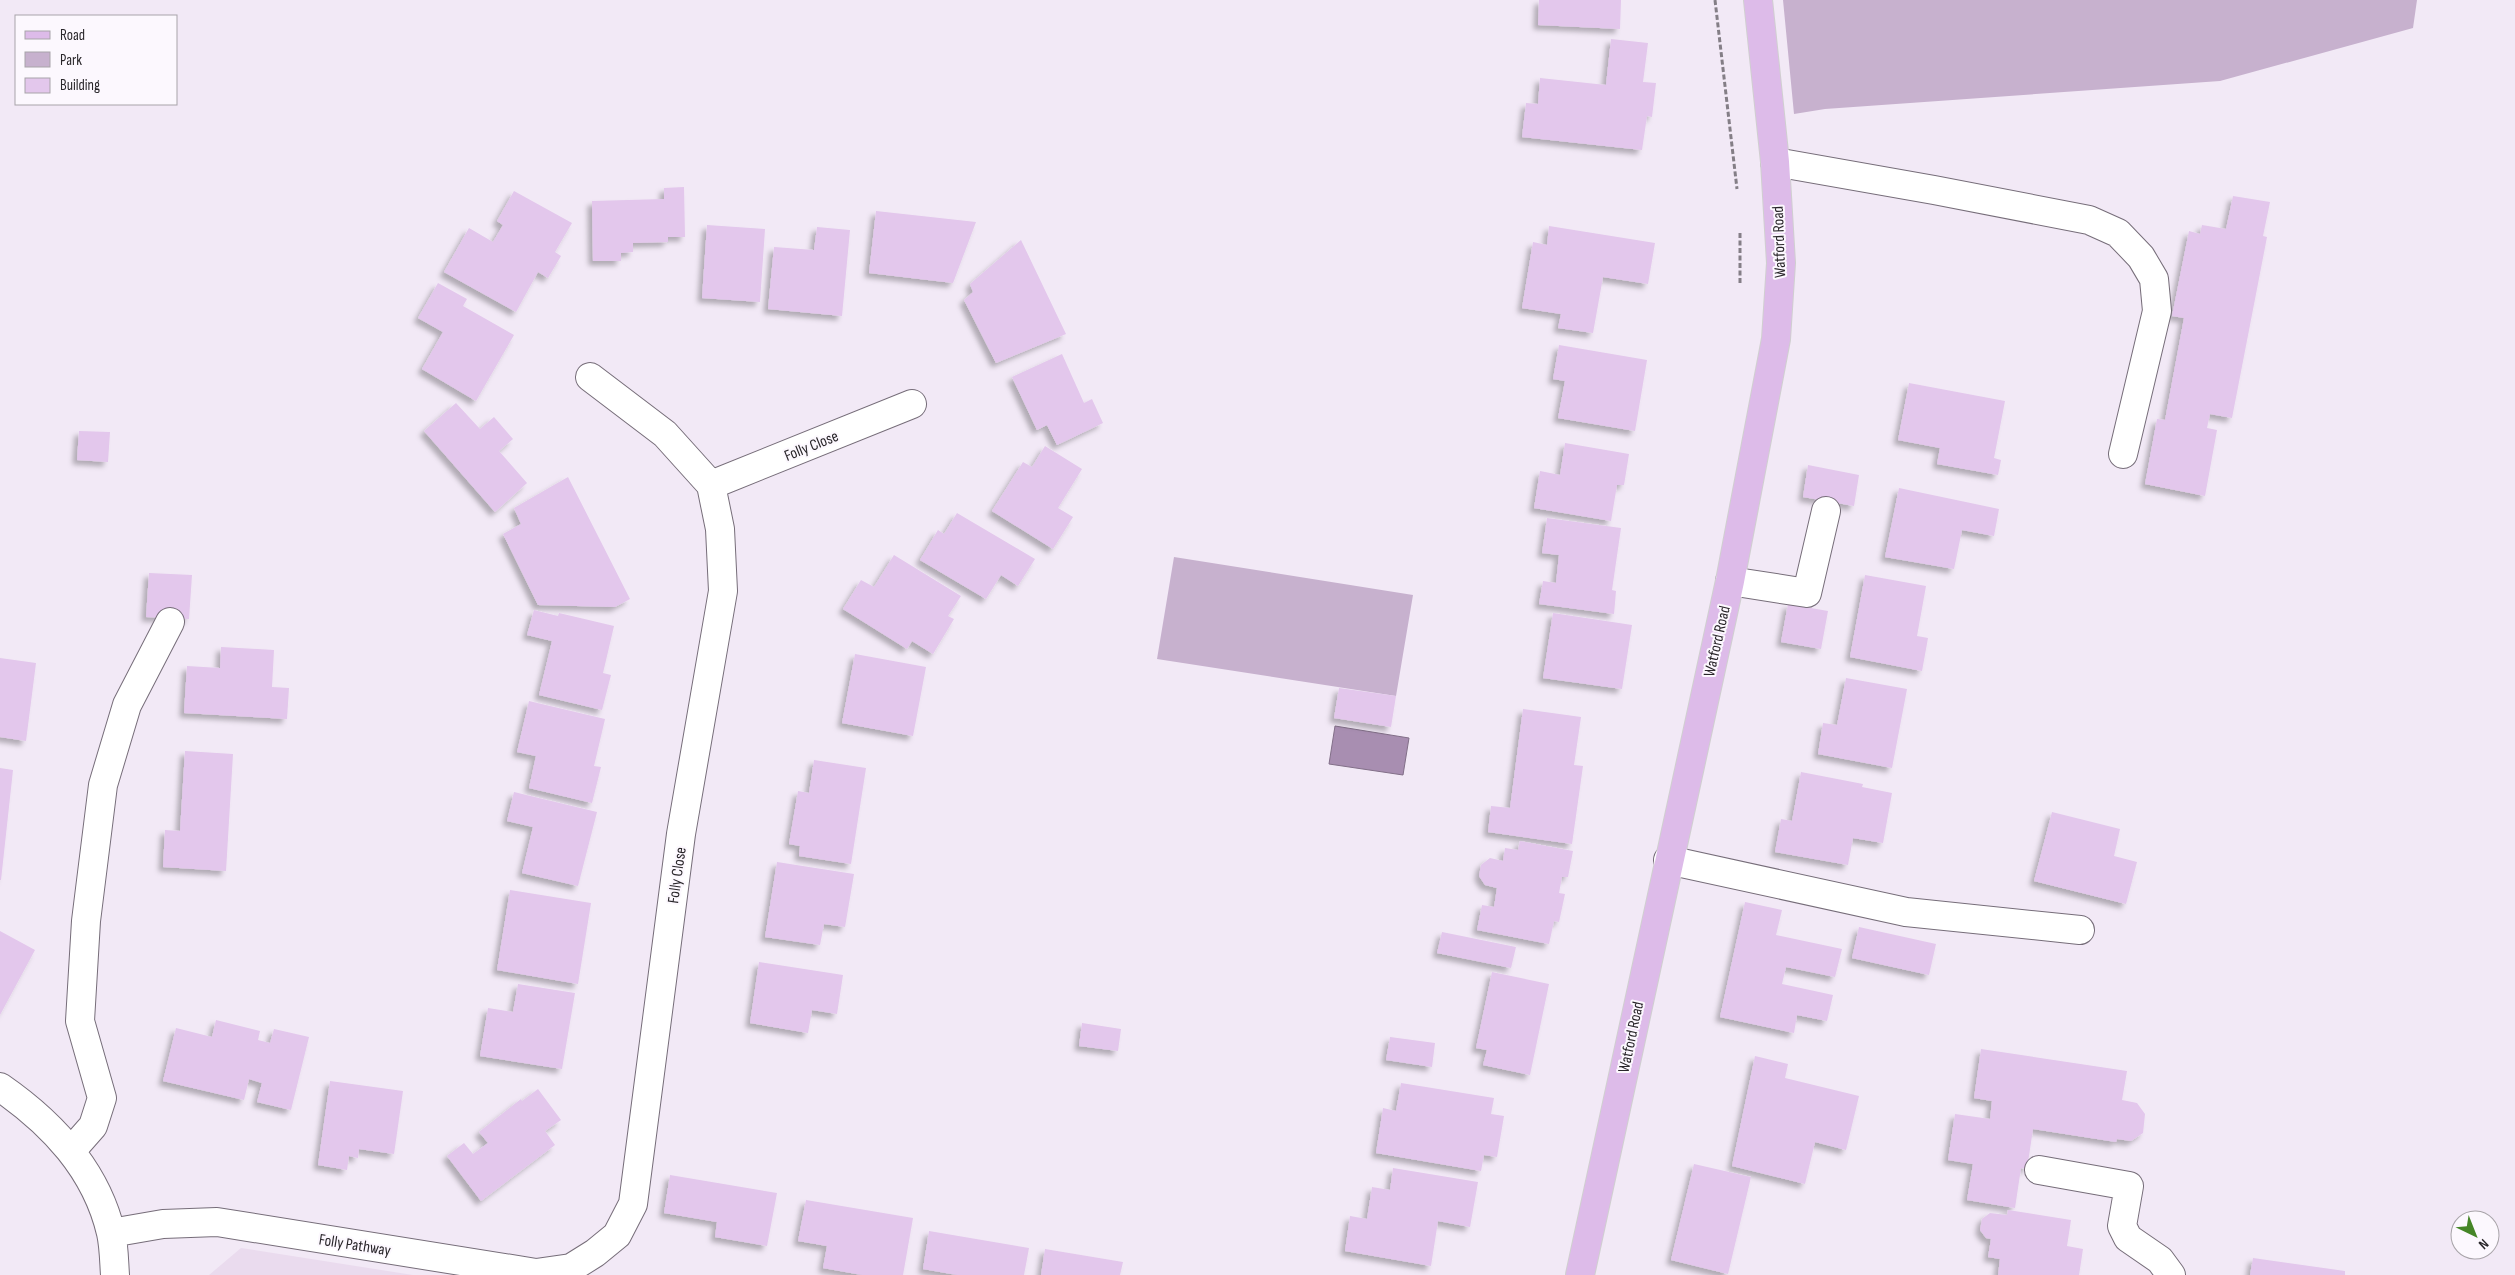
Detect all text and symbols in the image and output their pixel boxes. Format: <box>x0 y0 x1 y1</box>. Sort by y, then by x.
legend <box>15 15 178 105</box>
text: Road <box>60 26 85 45</box>
text: Park <box>60 51 82 70</box>
text: Building <box>60 76 100 95</box>
street label: Watford Road <box>1769 206 1790 278</box>
street label: Folly Close <box>782 427 841 466</box>
street label: Watford Road <box>1700 604 1735 679</box>
street label: Folly Close <box>664 846 691 905</box>
street label: Watford Road <box>1615 1000 1648 1075</box>
north arrow <box>2450 1210 2500 1260</box>
street label: Folly Pathway <box>317 1230 392 1261</box>
text: N <box>2475 1235 2492 1253</box>

